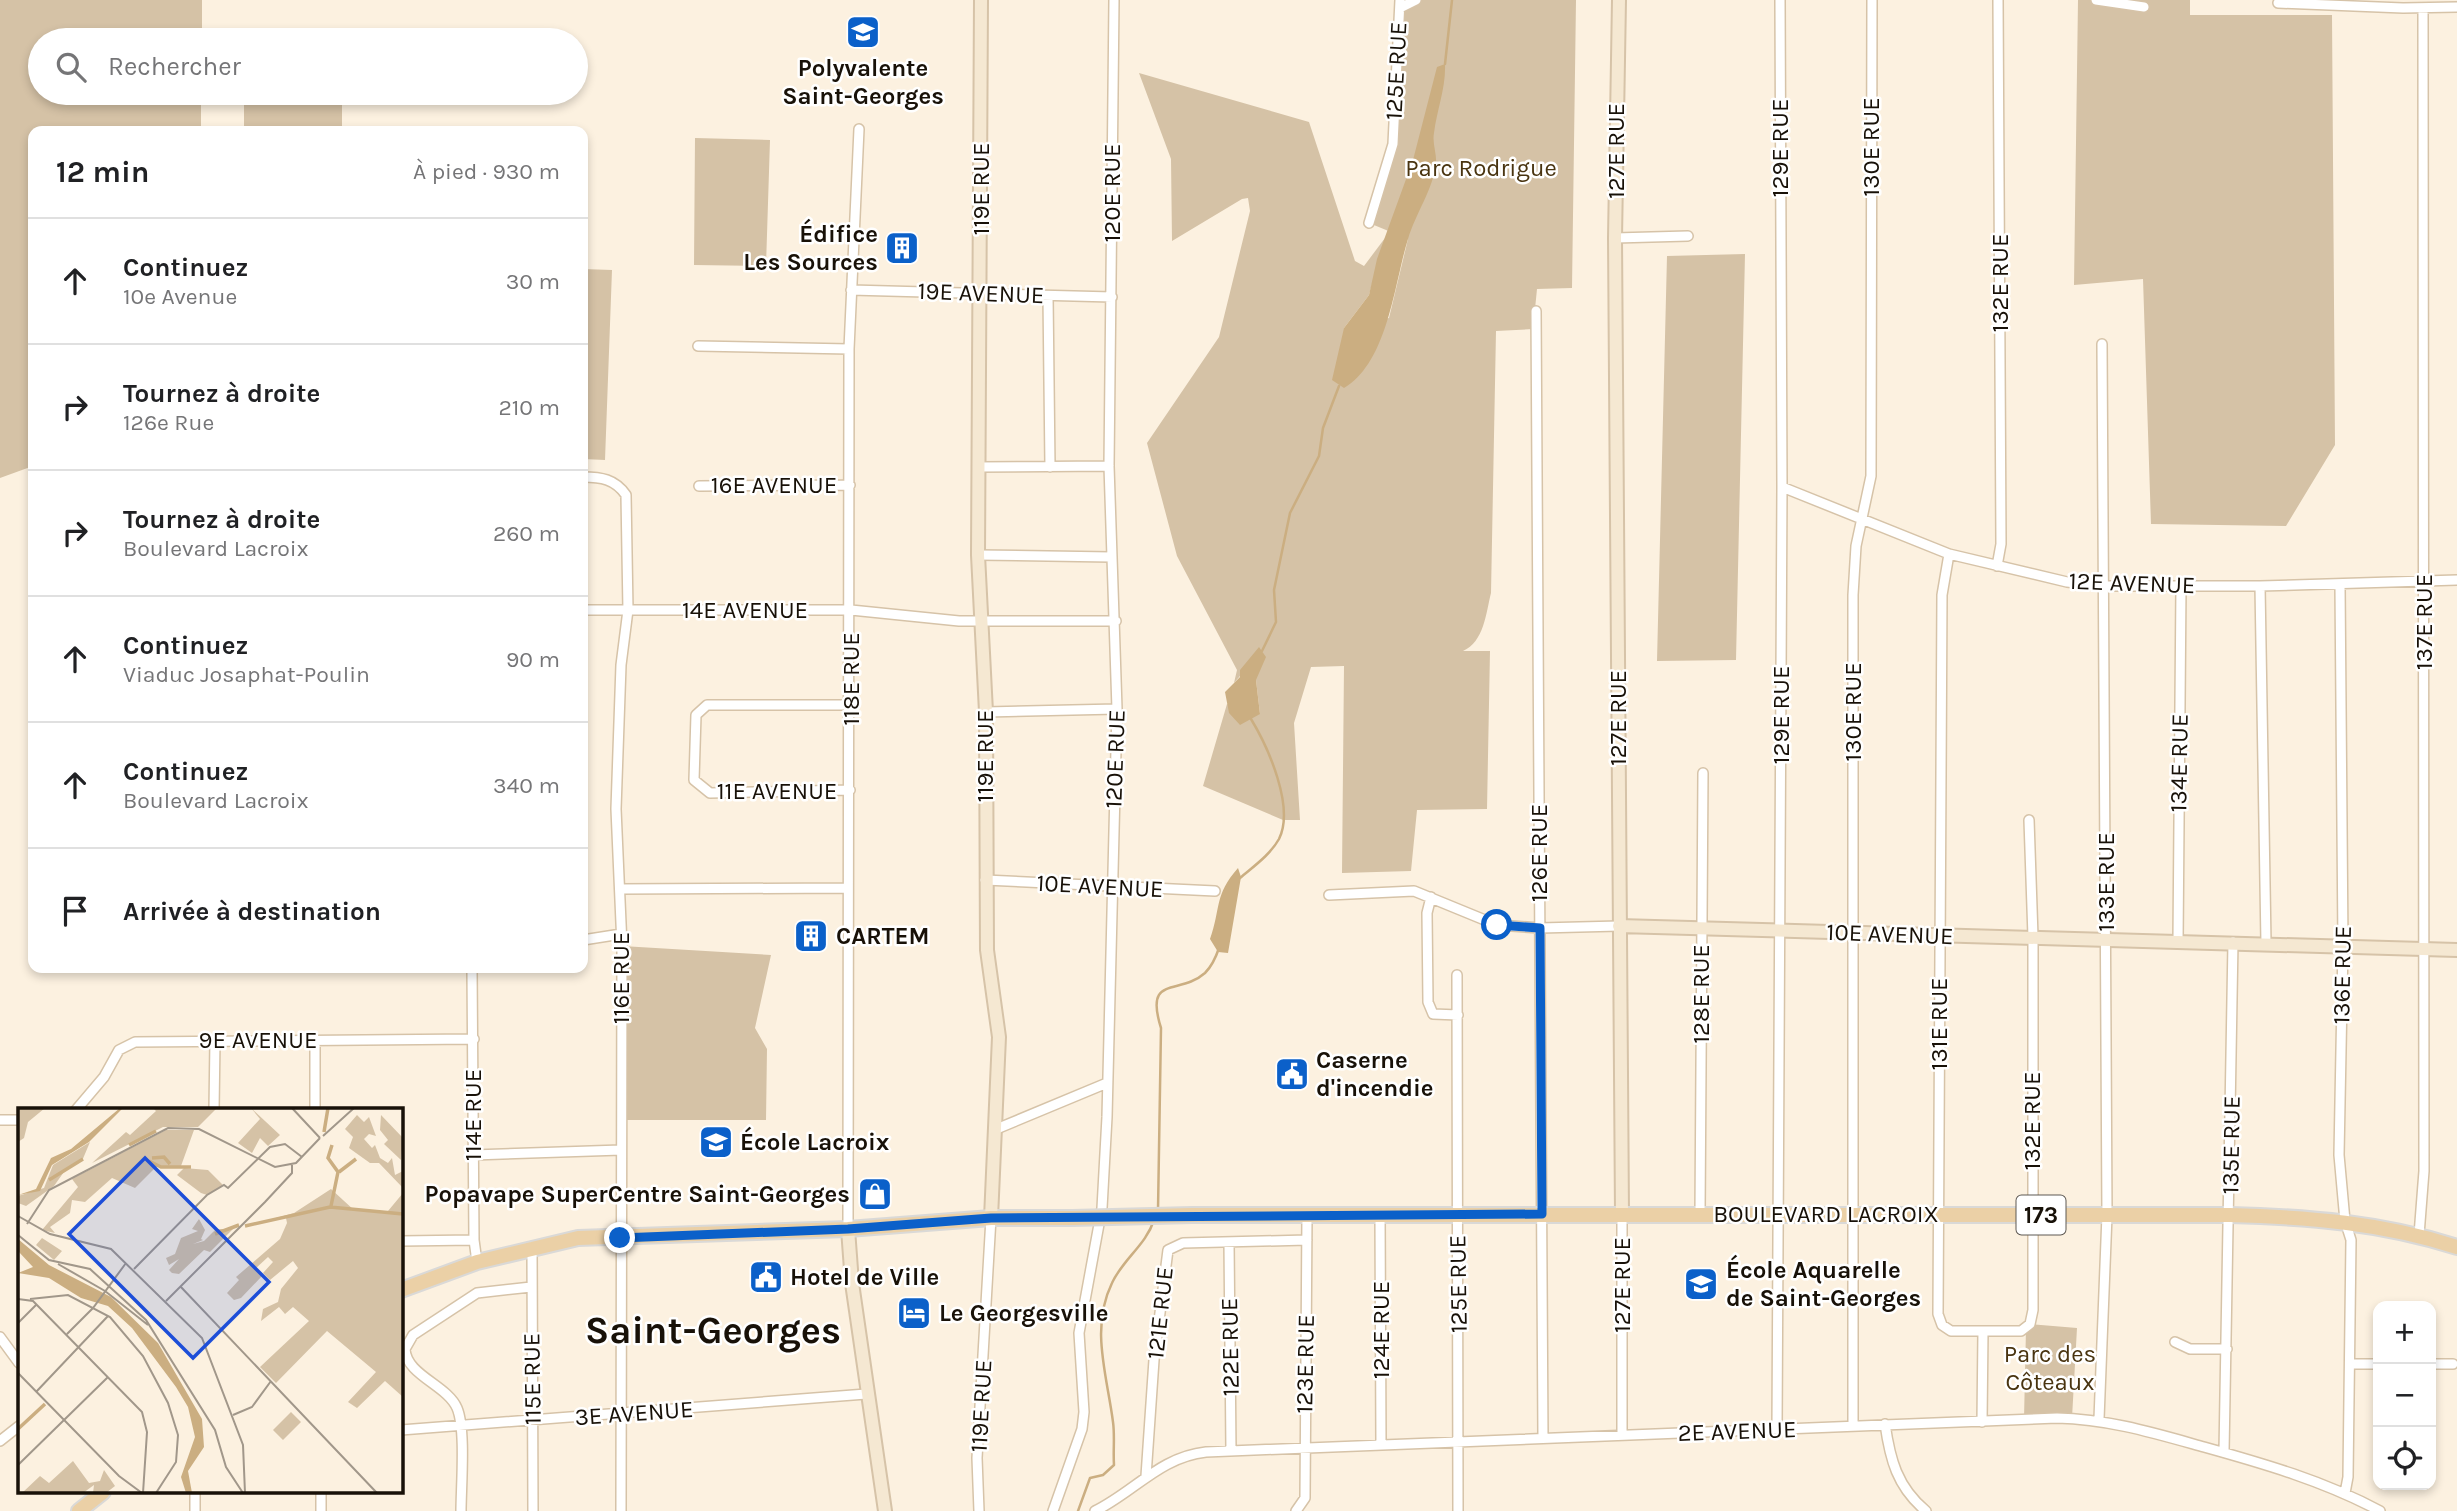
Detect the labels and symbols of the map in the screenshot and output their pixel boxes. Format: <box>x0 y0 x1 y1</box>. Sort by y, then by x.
school or university icon: Polyvalente Saint-Georges <box>844 13 882 51</box>
street label: 125E RUE <box>1379 21 1413 121</box>
place label: Polyvalente Saint-Georges <box>782 54 944 110</box>
street label: 130E RUE <box>1857 97 1885 197</box>
street label: 129E RUE <box>1766 99 1794 197</box>
street label: 127E RUE <box>1602 103 1630 199</box>
street label: 119E RUE <box>967 143 995 235</box>
street label: 120E RUE <box>1098 143 1126 243</box>
park label: Parc Rodrigue <box>1405 154 1557 182</box>
place label: Édifice Les Sources <box>743 218 878 276</box>
building icon: Édifice Les Sources <box>883 229 921 267</box>
street label: 132E RUE <box>1986 233 2014 333</box>
street label: 19E AVENUE <box>917 277 1045 309</box>
street label: 16E AVENUE <box>711 471 837 499</box>
street label: 12E AVENUE <box>2068 567 2196 599</box>
street label: 137E RUE <box>2410 574 2438 670</box>
street label: 14E AVENUE <box>682 596 808 624</box>
street label: 118E RUE <box>837 632 865 726</box>
street label: 130E RUE <box>1839 662 1867 762</box>
street label: 129E RUE <box>1767 666 1795 764</box>
street label: 127E RUE <box>1604 670 1632 766</box>
street label: 120E RUE <box>1099 709 1131 809</box>
street label: 119E RUE <box>971 710 999 802</box>
street label: 134E RUE <box>2164 713 2194 813</box>
street label: 11E AVENUE <box>717 777 837 805</box>
street label: 126E RUE <box>1525 804 1553 902</box>
street label: 133E RUE <box>2092 832 2120 932</box>
street label: 10E AVENUE <box>1036 869 1164 903</box>
route start <box>1481 909 1512 940</box>
building icon: CARTEM <box>792 917 830 955</box>
street label: 10E AVENUE <box>1826 918 1954 950</box>
place label: CARTEM <box>836 922 929 950</box>
street label: 136E RUE <box>2327 925 2357 1025</box>
street label: 116E RUE <box>607 932 635 1024</box>
street label: 128E RUE <box>1687 944 1715 1044</box>
street label: 131E RUE <box>1925 977 1953 1071</box>
street label: 9E AVENUE <box>199 1026 317 1054</box>
place label: Caserne d'incendie <box>1316 1046 1434 1102</box>
public building icon: Caserne d'incendie <box>1273 1055 1311 1093</box>
street label: 114E RUE <box>459 1069 487 1161</box>
street label: 132E RUE <box>2018 1071 2046 1171</box>
street label: 135E RUE <box>2216 1095 2246 1195</box>
inset map <box>18 1108 402 1494</box>
school or university icon: École Lacroix <box>697 1123 735 1161</box>
place label: École Lacroix <box>740 1126 889 1156</box>
shop icon: Popavape SuperCentre Saint-Georges <box>856 1175 894 1213</box>
place label: Popavape SuperCentre Saint-Georges <box>424 1180 850 1208</box>
road number: 173 <box>2016 1196 2066 1234</box>
street label: BOULEVARD LACROIX <box>1713 1200 1939 1228</box>
route end <box>604 1222 635 1253</box>
street label: 125E RUE <box>1443 1235 1473 1333</box>
street label: 127E RUE <box>1608 1237 1636 1333</box>
place label: École Aquarelle de Saint-Georges <box>1726 1254 1921 1312</box>
public building icon: Hotel de Ville <box>747 1258 785 1296</box>
place label: Hotel de Ville <box>790 1263 939 1291</box>
street label: 121E RUE <box>1141 1265 1179 1361</box>
school or university icon: École Aquarelle de Saint-Georges <box>1682 1265 1720 1303</box>
street label: 124E RUE <box>1367 1281 1395 1379</box>
hotel icon: Le Georgesville <box>895 1294 933 1332</box>
street label: 122E RUE <box>1215 1297 1245 1397</box>
place label: Le Georgesville <box>939 1299 1108 1327</box>
district label: Saint-Georges <box>585 1308 841 1353</box>
street label: 123E RUE <box>1290 1314 1320 1414</box>
street label: 115E RUE <box>517 1333 547 1425</box>
park label: Parc des Côteaux <box>2004 1340 2096 1396</box>
street label: 119E RUE <box>965 1359 997 1453</box>
street label: 3E AVENUE <box>574 1395 694 1431</box>
street label: 2E AVENUE <box>1677 1415 1797 1447</box>

